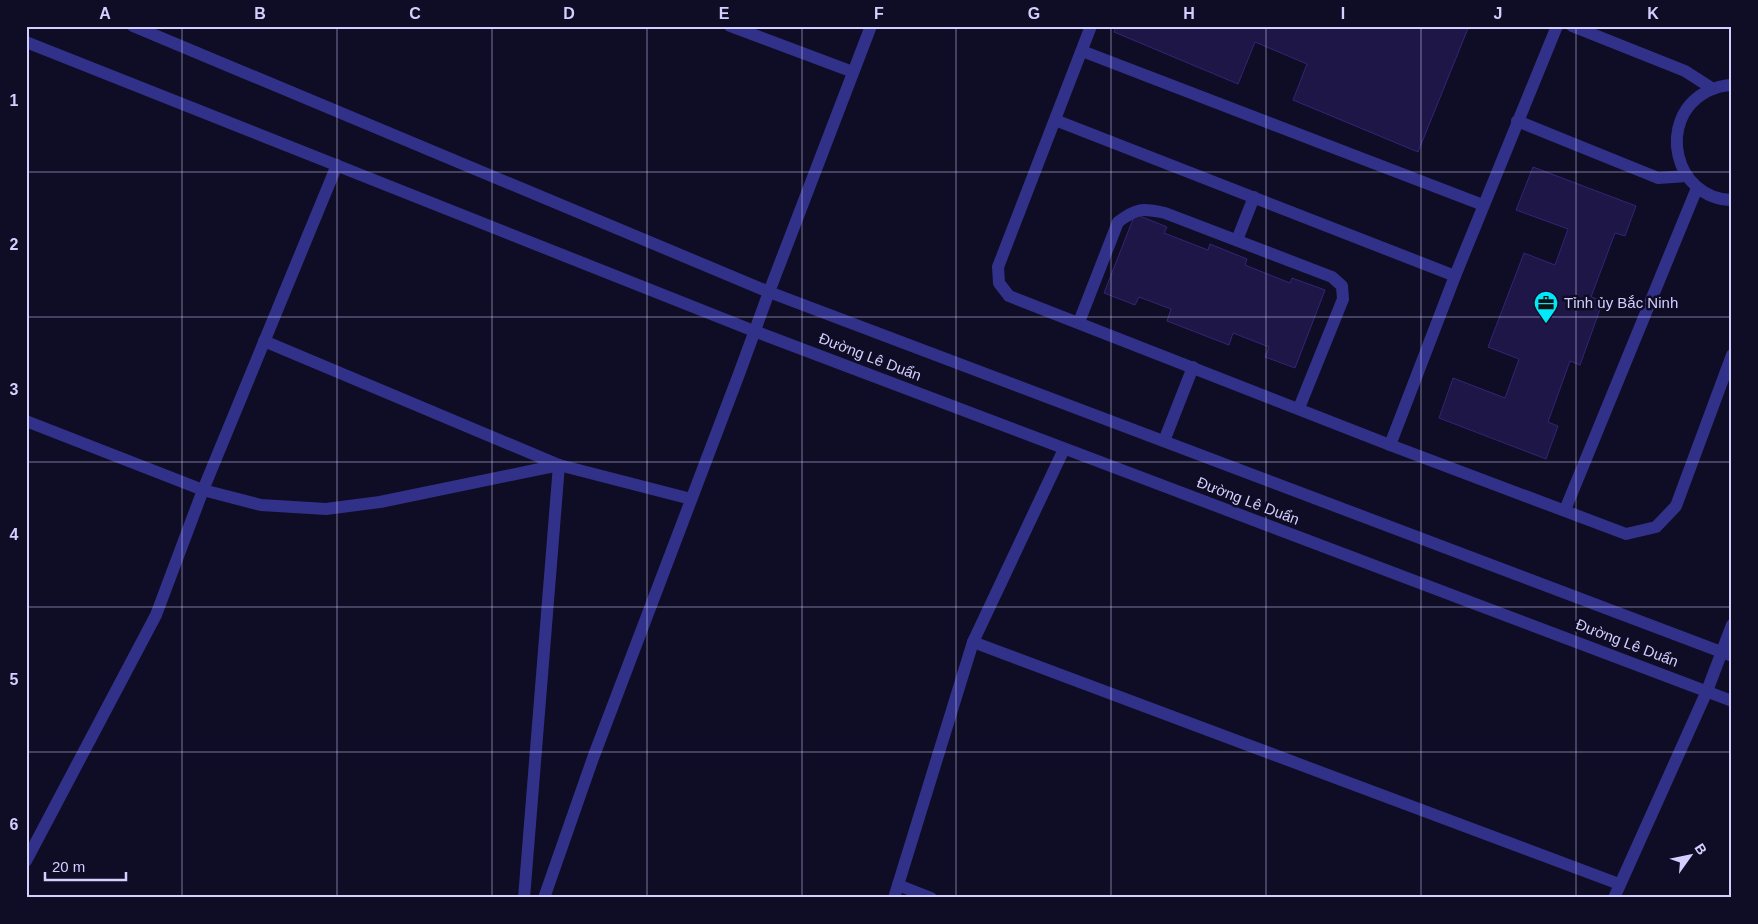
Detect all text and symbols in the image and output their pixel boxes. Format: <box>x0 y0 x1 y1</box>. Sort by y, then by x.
text: A <box>99 5 111 22</box>
text: B <box>254 5 266 22</box>
text: C <box>409 5 421 22</box>
text: D <box>563 5 575 22</box>
text: E <box>719 5 730 22</box>
text: F <box>874 5 884 22</box>
text: G <box>1028 5 1040 22</box>
text: H <box>1183 5 1195 22</box>
text: I <box>1341 5 1345 22</box>
text: J <box>1494 5 1502 22</box>
text: K <box>1647 5 1659 22</box>
text: 1 <box>10 92 19 109</box>
text: 2 <box>10 236 19 253</box>
office icon: Tỉnh ủy Bắc Ninh <box>1533 290 1559 324</box>
place label: Tỉnh ủy Bắc Ninh <box>1564 294 1678 311</box>
street label: Đường Lê Duẩn <box>817 329 924 384</box>
text: 3 <box>10 381 19 398</box>
street label: Đường Lê Duẩn <box>1195 473 1302 528</box>
text: 4 <box>10 526 19 543</box>
street label: Đường Lê Duẩn <box>1574 615 1681 670</box>
text: 5 <box>10 671 19 688</box>
text: 6 <box>10 816 19 833</box>
north arrow <box>1666 832 1716 882</box>
text: B <box>1691 840 1710 858</box>
scale bar <box>45 849 126 881</box>
text: 20 m <box>52 858 85 875</box>

